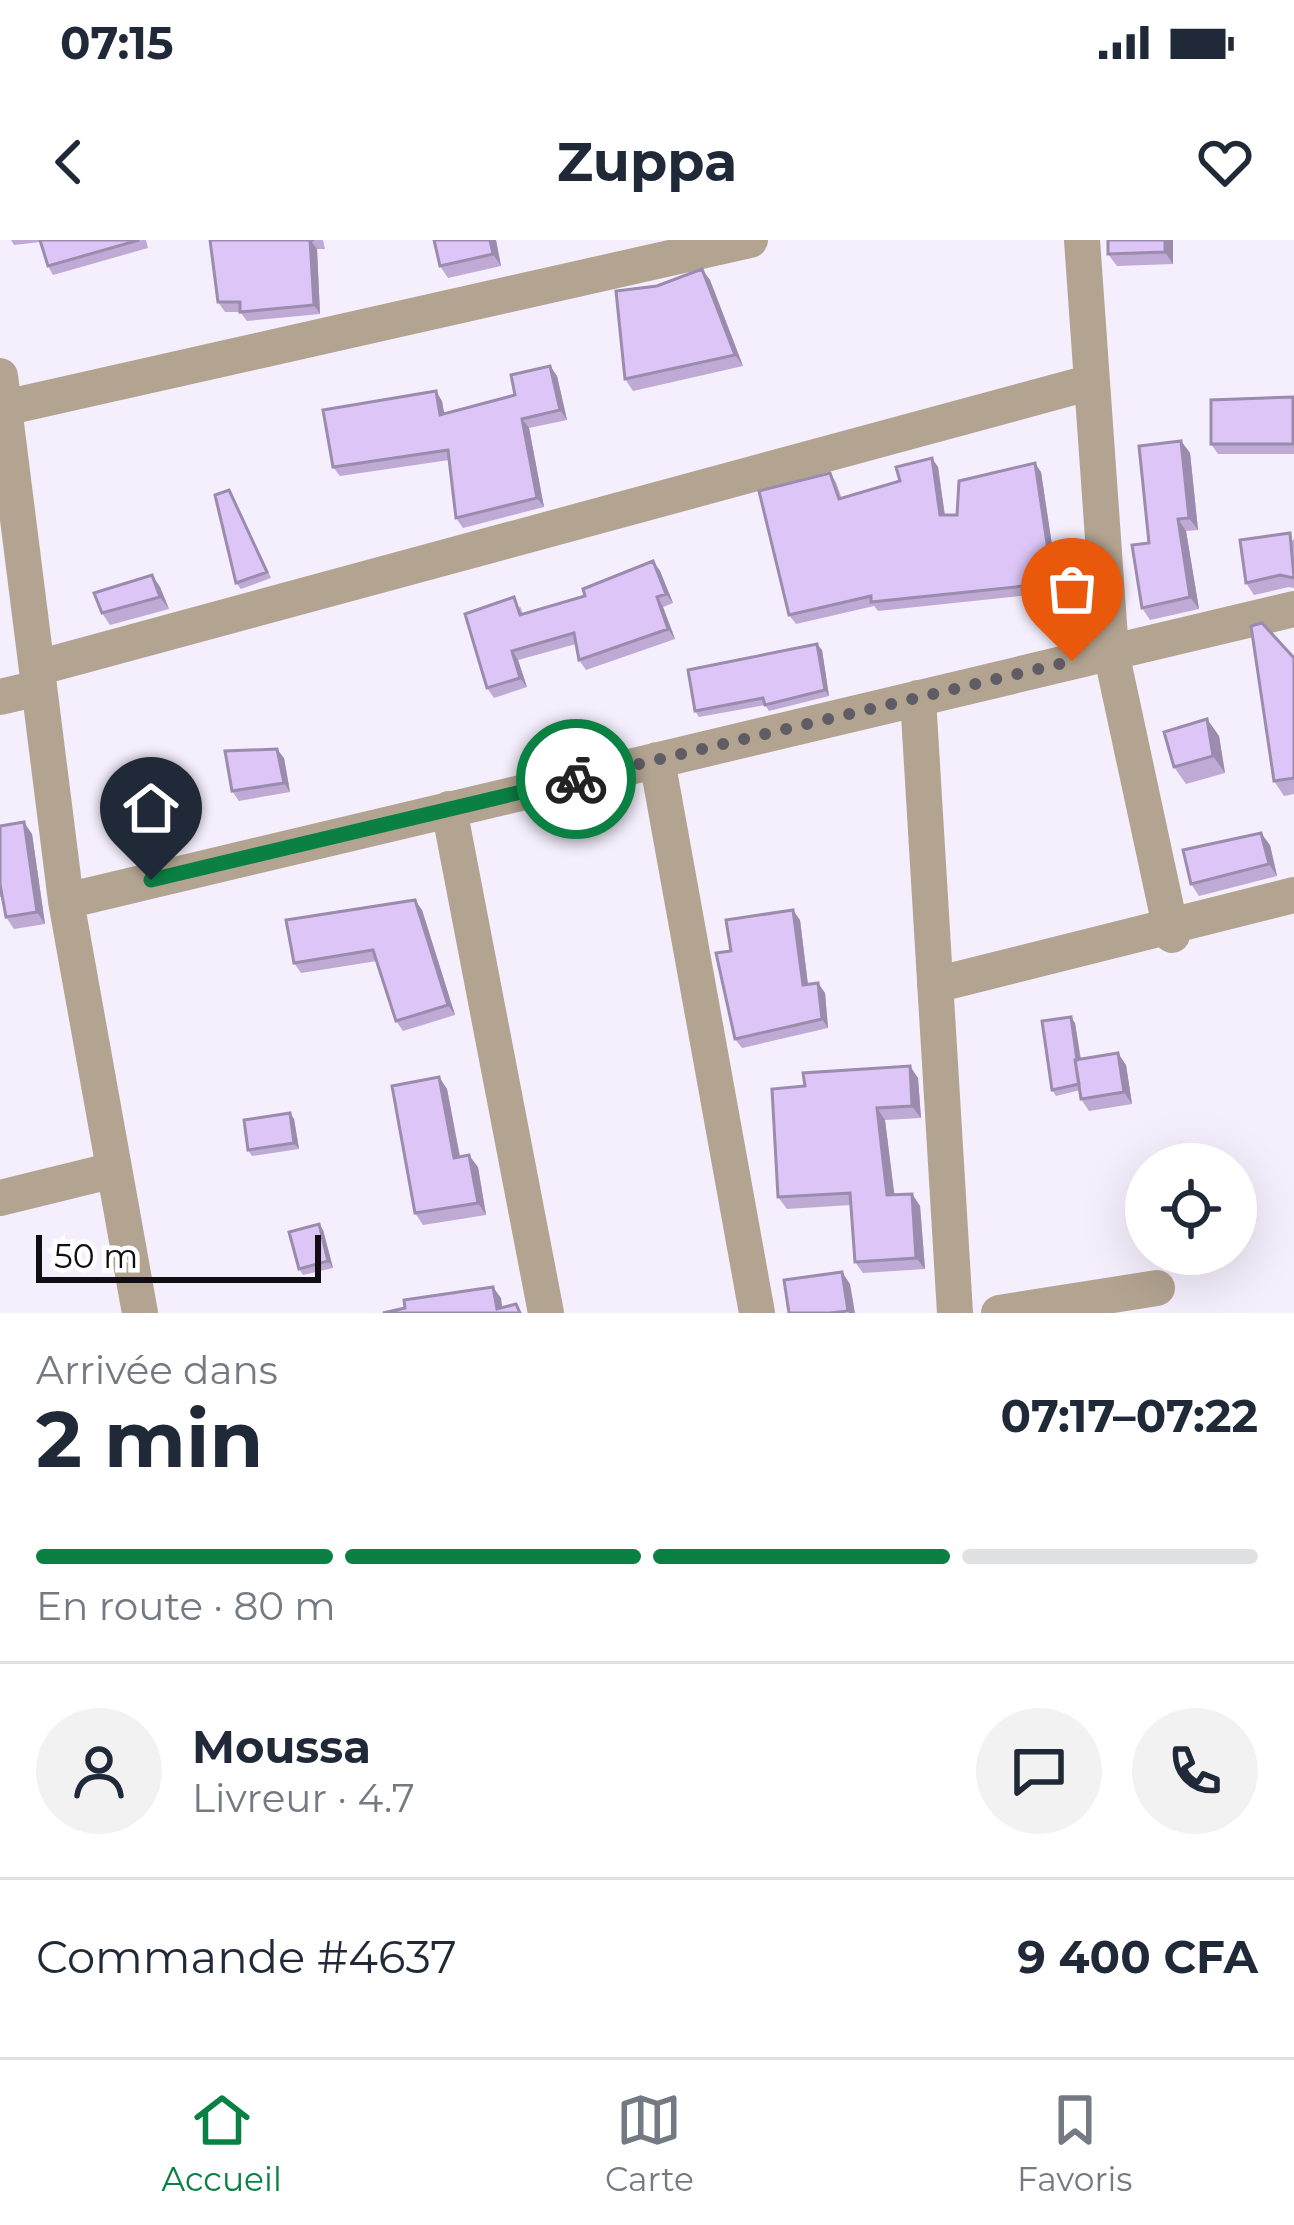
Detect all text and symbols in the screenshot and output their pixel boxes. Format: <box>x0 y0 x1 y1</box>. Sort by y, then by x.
text: 07:15 <box>60 15 174 70</box>
icon: back <box>36 129 102 195</box>
text: Zuppa <box>557 129 737 195</box>
icon: heart <box>1192 129 1258 195</box>
pin <box>1021 538 1123 661</box>
icon: bag <box>1039 556 1105 622</box>
courier <box>516 719 636 839</box>
icon: bike <box>543 746 609 812</box>
pin <box>100 757 202 880</box>
icon: home <box>118 775 184 841</box>
map controls <box>1125 1143 1257 1275</box>
button: locate <box>1125 1143 1257 1275</box>
scale bar <box>36 1229 321 1282</box>
text: 50 m <box>54 1236 138 1276</box>
text: Arrivée dans <box>36 1346 278 1394</box>
text: 07:17–07:22 <box>1001 1388 1258 1443</box>
text: 2 min <box>36 1391 263 1487</box>
text: En route · 80 m <box>36 1582 336 1630</box>
button: person <box>36 1708 162 1834</box>
button: chat <box>976 1708 1102 1834</box>
button: phone <box>1132 1708 1258 1834</box>
text: Moussa <box>192 1719 371 1774</box>
text: Livreur · 4.7 <box>192 1774 415 1822</box>
text: Commande #4637 <box>36 1929 457 1984</box>
text: 9 400 CFA <box>1017 1929 1258 1984</box>
tab: Accueil <box>162 2087 282 2199</box>
tab: Carte <box>605 2087 694 2199</box>
tab: Favoris <box>1017 2087 1132 2199</box>

